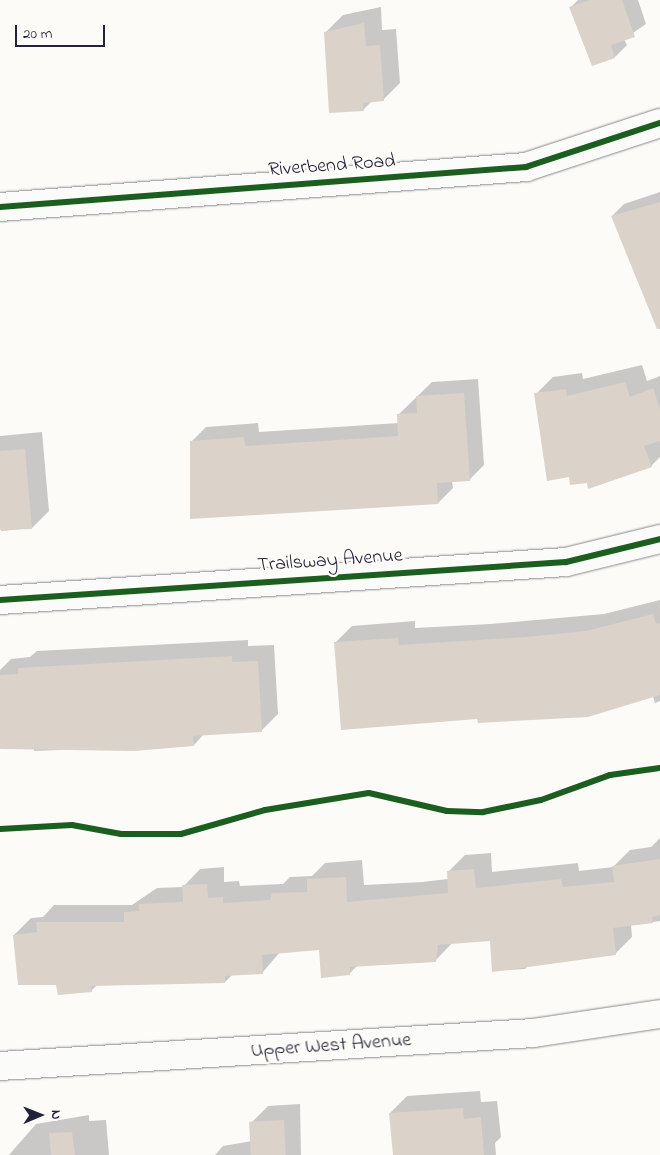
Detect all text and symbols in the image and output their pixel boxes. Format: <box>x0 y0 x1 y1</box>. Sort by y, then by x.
scale bar <box>18 15 108 47</box>
text: 20 m <box>23 23 52 45</box>
street label: Riverbend Road <box>268 150 396 182</box>
street label: Trailsway Avenue <box>257 544 403 578</box>
street label: Upper West Avenue <box>250 1028 412 1064</box>
north arrow <box>15 1090 65 1140</box>
text: N <box>45 1110 66 1120</box>

